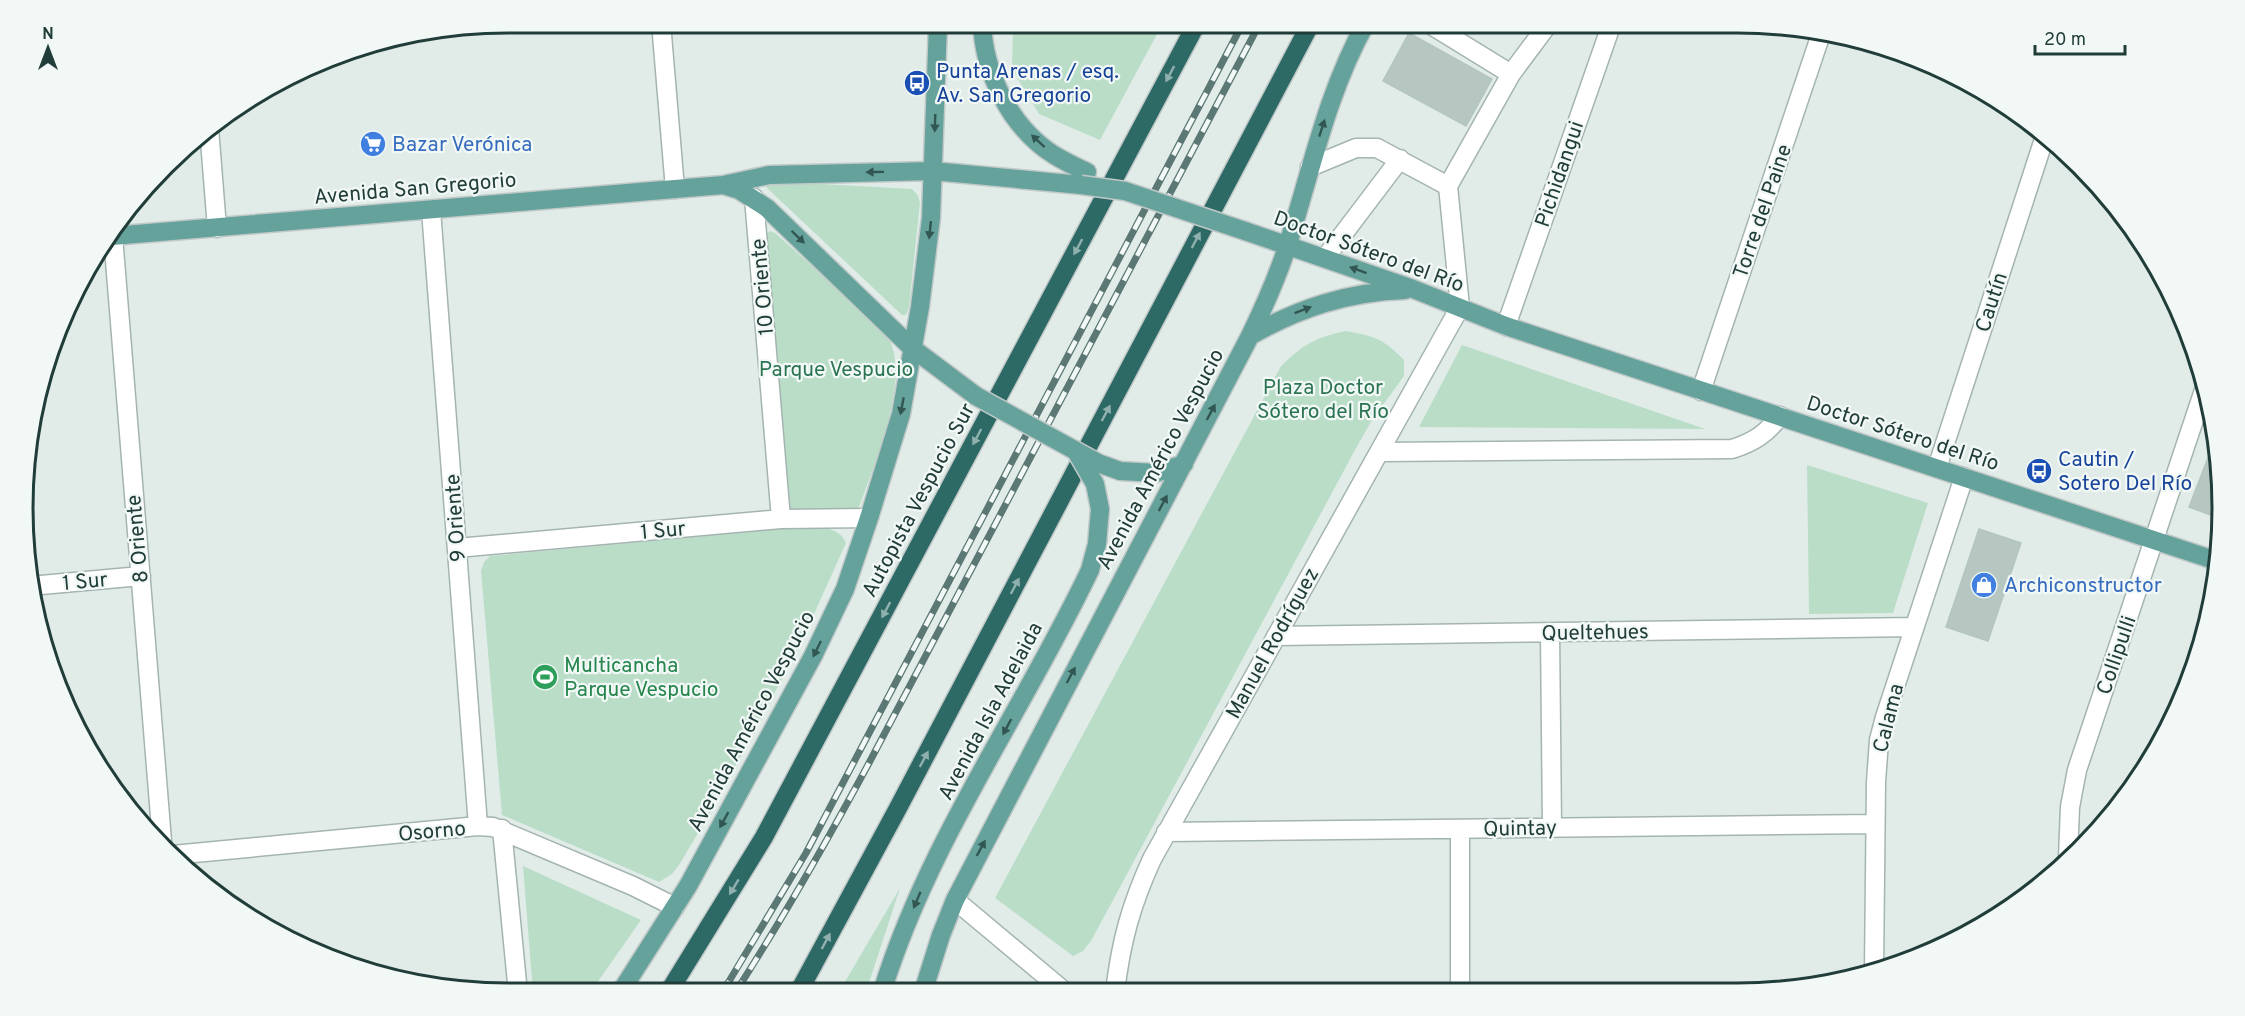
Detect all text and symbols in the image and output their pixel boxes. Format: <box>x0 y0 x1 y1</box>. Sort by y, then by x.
north arrow <box>18 18 78 78</box>
scale bar <box>2035 18 2125 56</box>
text: N <box>42 25 54 45</box>
text: 20 m <box>2044 29 2086 52</box>
place label: Punta Arenas / esq. Av. San Gregorio <box>936 59 1119 110</box>
one-way arrow <box>1165 66 1175 83</box>
bus stop icon: Punta Arenas / esq. Av. San Gregorio <box>902 68 932 98</box>
one-way arrow <box>930 113 940 132</box>
street label: Pichidangui <box>1530 118 1591 231</box>
one-way arrow <box>1318 119 1327 137</box>
supermarket icon: Bazar Verónica <box>358 129 388 159</box>
place label: Bazar Verónica <box>392 132 532 159</box>
one-way arrow <box>1031 135 1046 148</box>
street label: Torre del Paine <box>1728 141 1799 282</box>
street label: Avenida San Gregorio <box>313 167 518 212</box>
one-way arrow <box>865 167 884 177</box>
street label: Doctor Sótero del Río <box>1269 205 1467 299</box>
one-way arrow <box>925 220 934 239</box>
one-way arrow <box>790 230 805 244</box>
one-way arrow <box>1191 232 1201 249</box>
street label: 10 Oriente <box>746 237 781 336</box>
one-way arrow <box>1073 238 1083 255</box>
one-way arrow <box>1349 264 1367 274</box>
street label: Cautín <box>1970 269 2015 336</box>
one-way arrow <box>1294 305 1312 314</box>
street label: Avenida Américo Vespucio <box>1091 344 1231 575</box>
park label: Parque Vespucio <box>759 357 913 384</box>
park label: Plaza Doctor Sótero del Río <box>1257 375 1389 426</box>
street label: Doctor Sótero del Río <box>1803 391 2002 478</box>
one-way arrow <box>897 397 906 416</box>
street label: Autopista Vespucio Sur <box>857 399 982 603</box>
one-way arrow <box>1205 403 1215 421</box>
one-way arrow <box>1101 404 1111 421</box>
one-way arrow <box>972 429 982 446</box>
place label: Cautin / Sotero Del Río <box>2058 447 2192 498</box>
bus stop icon: Cautin / Sotero Del Río <box>2024 456 2054 486</box>
street label: 9 Oriente <box>440 473 473 563</box>
street label: 8 Oriente <box>121 494 156 584</box>
one-way arrow <box>1158 494 1168 511</box>
street label: 1 Sur <box>639 516 687 547</box>
street label: Manuel Rodríguez <box>1221 563 1326 724</box>
street label: 1 Sur <box>61 567 109 598</box>
shop icon: Archiconstructor <box>1969 570 1999 600</box>
place label: Archiconstructor <box>2004 573 2162 600</box>
one-way arrow <box>1010 577 1020 594</box>
one-way arrow <box>881 601 891 618</box>
street label: Avenida Américo Vespucio <box>682 606 822 837</box>
street label: Collipulli <box>2091 612 2143 699</box>
street label: Avenida Isla Adelaida <box>933 618 1050 806</box>
street label: Queltehues <box>1541 619 1649 648</box>
one-way arrow <box>812 640 821 657</box>
place label: Multicancha Parque Vespucio <box>564 653 718 704</box>
sports icon: Multicancha Parque Vespucio <box>530 662 560 692</box>
one-way arrow <box>1067 667 1076 684</box>
street label: Calama <box>1868 681 1911 756</box>
one-way arrow <box>1002 718 1012 735</box>
one-way arrow <box>920 750 929 767</box>
one-way arrow <box>719 812 729 829</box>
street label: Quintay <box>1483 815 1557 844</box>
street label: Osorno <box>397 816 467 849</box>
one-way arrow <box>976 839 986 856</box>
one-way arrow <box>729 879 739 896</box>
one-way arrow <box>912 891 922 909</box>
one-way arrow <box>821 932 831 949</box>

